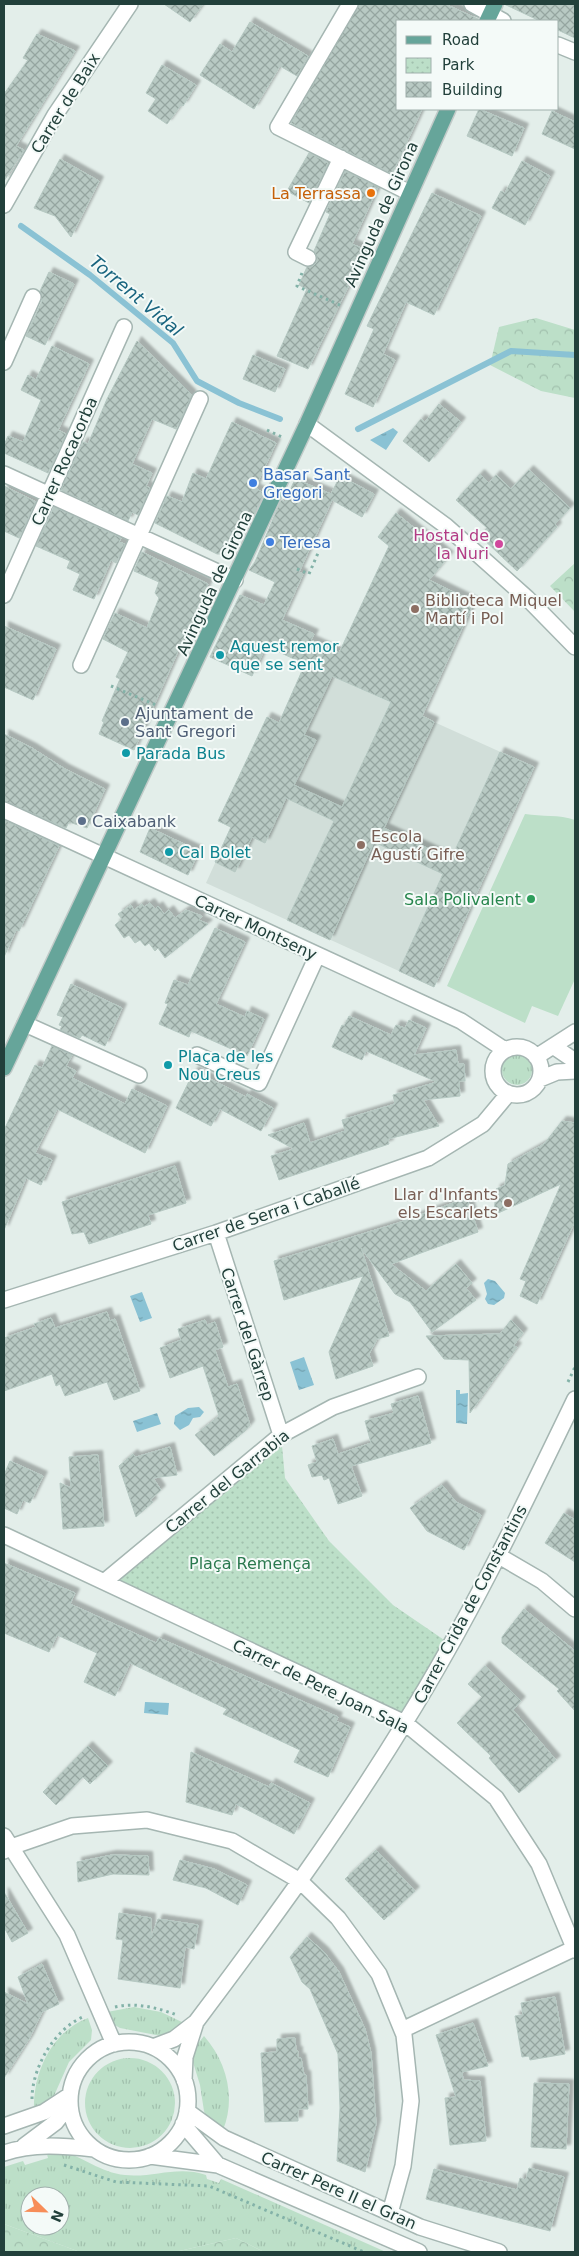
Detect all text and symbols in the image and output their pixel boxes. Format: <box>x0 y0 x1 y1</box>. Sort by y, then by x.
legend <box>396 20 559 110</box>
text: Road <box>442 31 480 49</box>
street label: Carrer de Baix <box>27 50 104 157</box>
text: Park <box>442 56 475 74</box>
text: Building <box>442 81 503 99</box>
street label: Avinguda de Girona <box>341 138 422 290</box>
place label: La Terrassa <box>271 184 361 203</box>
marker: La Terrassa <box>365 187 377 199</box>
water label: Torrent Vidal <box>86 251 187 341</box>
street label: Carrer Rocacorba <box>28 394 101 529</box>
place label: Basar Sant Gregori <box>263 465 350 502</box>
marker: Basar Sant Gregori <box>247 477 259 489</box>
street label: Avinguda de Girona <box>173 508 256 659</box>
place label: Hostal de la Nuri <box>413 526 489 563</box>
place label: Teresa <box>279 533 331 552</box>
marker: Teresa <box>264 536 276 548</box>
marker: Hostal de la Nuri <box>493 538 505 550</box>
place label: Biblioteca Miquel Martí i Pol <box>425 591 562 628</box>
marker: Biblioteca Miquel Martí i Pol <box>409 603 421 615</box>
place label: Aquest remor que se sent <box>230 637 339 674</box>
marker: Aquest remor que se sent <box>214 649 226 661</box>
place label: Ajuntament de Sant Gregori <box>135 704 254 741</box>
marker: Ajuntament de Sant Gregori <box>119 716 131 728</box>
place label: Parada Bus <box>136 744 226 763</box>
marker: Parada Bus <box>120 747 132 759</box>
place label: Caixabank <box>92 812 177 831</box>
marker: Caixabank <box>76 815 88 827</box>
place label: Escola Agustí Gifre <box>371 827 465 864</box>
marker: Escola Agustí Gifre <box>355 839 367 851</box>
place label: Cal Bolet <box>179 843 251 862</box>
marker: Cal Bolet <box>163 846 175 858</box>
place label: Sala Polivalent <box>404 890 521 909</box>
street label: Carrer Montseny <box>192 891 320 964</box>
marker: Sala Polivalent <box>525 893 537 905</box>
place label: Plaça de les Nou Creus <box>178 1047 273 1084</box>
marker: Plaça de les Nou Creus <box>162 1059 174 1071</box>
street label: Carrer de Serra i Caballé <box>170 1173 362 1256</box>
place label: Llar d'Infants els Escarlets <box>394 1185 498 1222</box>
marker: Llar d'Infants els Escarlets <box>502 1197 514 1209</box>
street label: Carrer del Gàrrep <box>217 1265 278 1403</box>
street label: Carrer del Garrabia <box>162 1426 293 1537</box>
street label: Carrer Crida de Constantins <box>410 1502 531 1707</box>
park label: Plaça Remença <box>189 1554 311 1573</box>
street label: Carrer de Pere Joan Sala <box>229 1635 412 1737</box>
street label: Carrer Pere II el Gran <box>258 2148 419 2233</box>
north arrow <box>20 2186 70 2236</box>
text: N <box>47 2208 67 2225</box>

